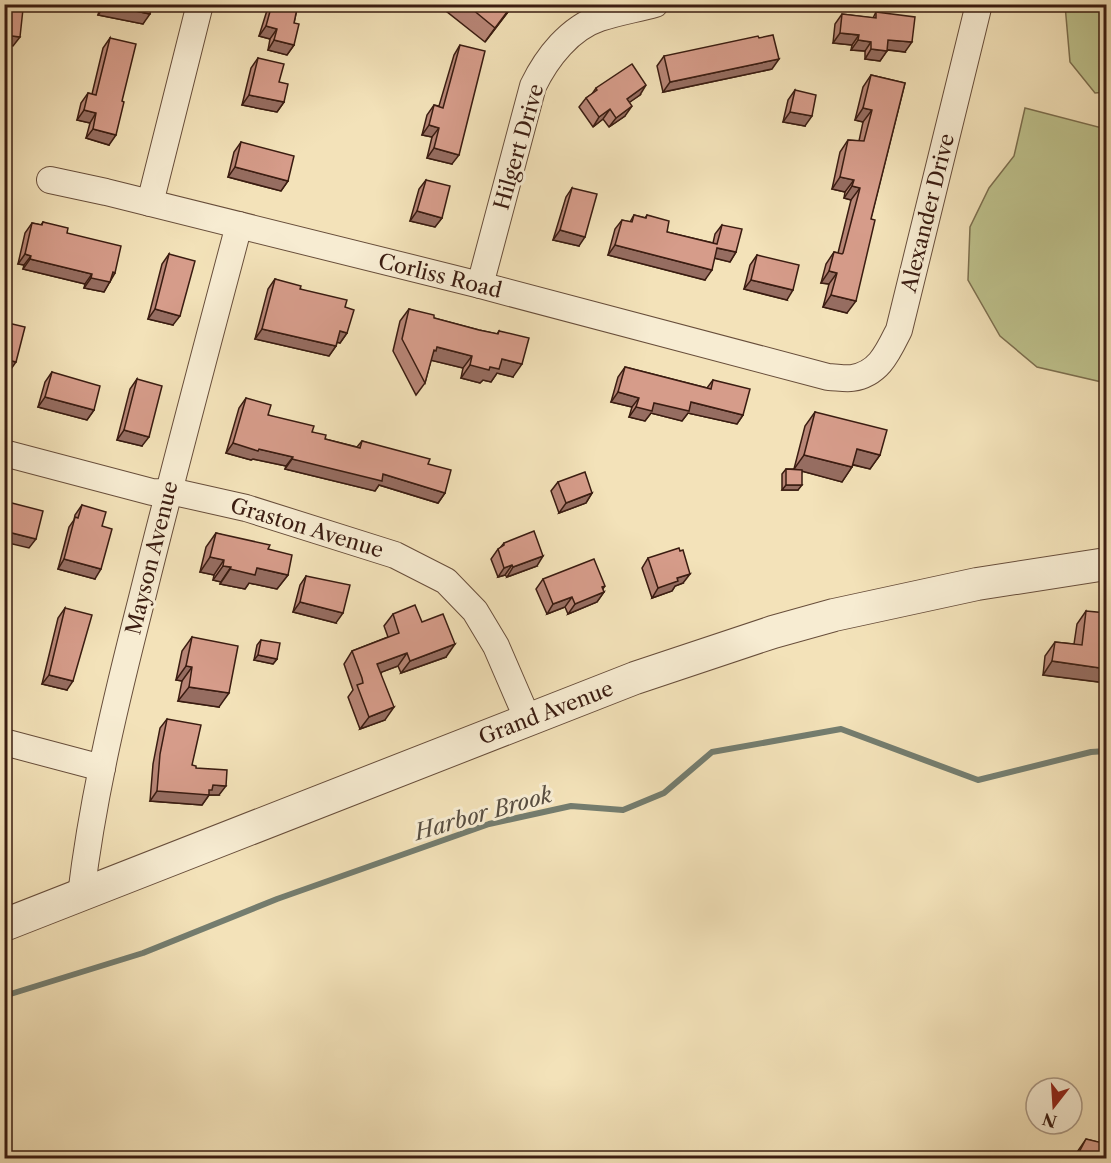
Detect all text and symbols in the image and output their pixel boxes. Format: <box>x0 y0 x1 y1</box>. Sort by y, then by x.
street label: Hilgert Drive <box>489 81 548 213</box>
street label: Alexander Drive <box>896 131 959 296</box>
street label: Corliss Road <box>376 248 505 303</box>
street label: Mayson Avenue <box>120 478 183 637</box>
street label: Graston Avenue <box>228 492 387 563</box>
street label: Grand Avenue <box>475 675 617 750</box>
water label: Harbor Brook <box>409 781 556 847</box>
north arrow <box>1024 1076 1084 1136</box>
text: N <box>1040 1109 1059 1132</box>

